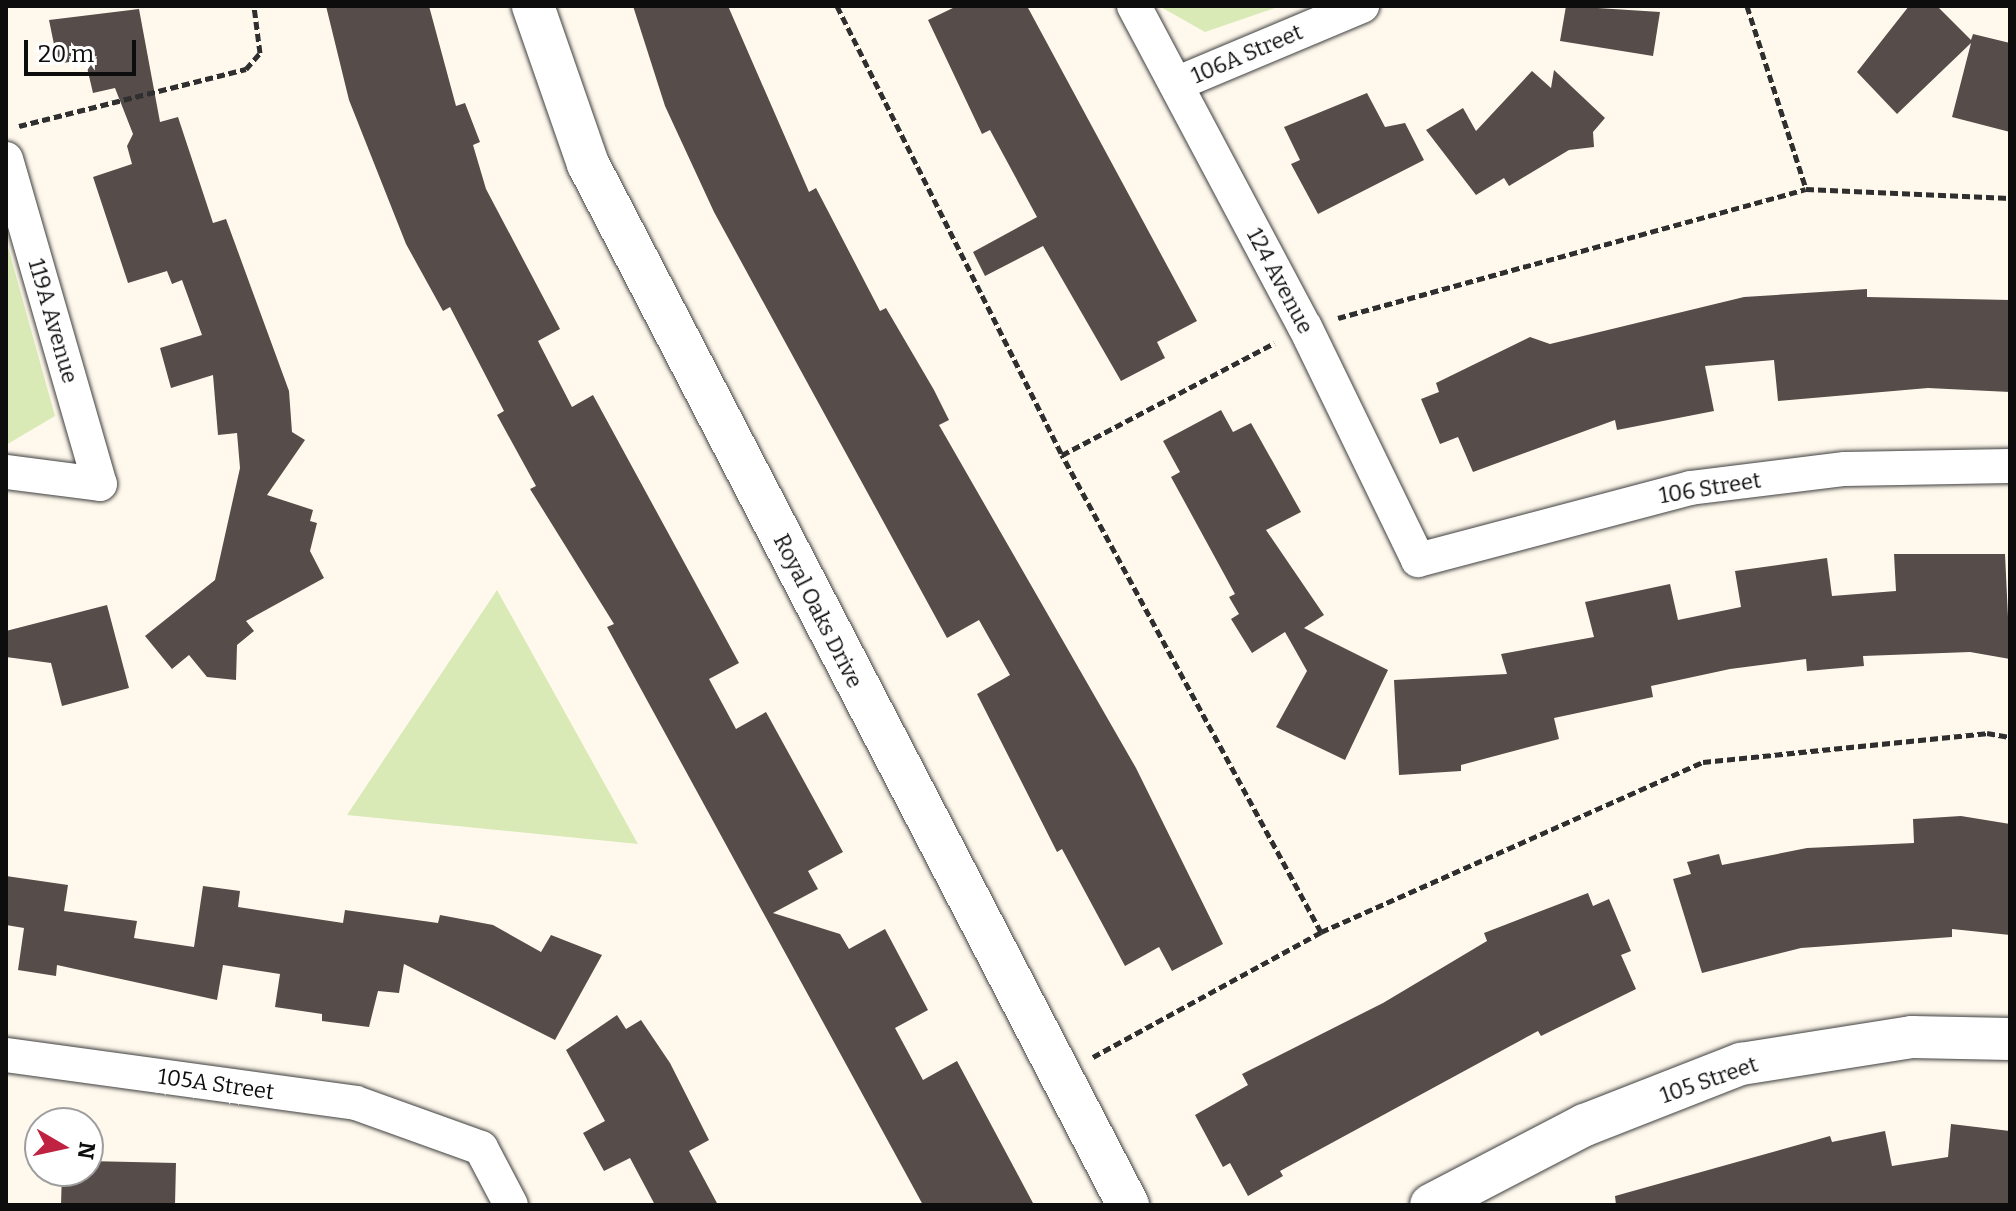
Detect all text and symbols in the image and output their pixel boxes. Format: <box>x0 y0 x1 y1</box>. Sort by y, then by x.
street label: 106A Street <box>1188 19 1306 89</box>
scale bar <box>28 24 140 74</box>
text: 20 m <box>38 40 94 68</box>
street label: 124 Avenue <box>1241 224 1319 338</box>
street label: 119A Avenue <box>23 256 83 386</box>
street label: 106 Street <box>1657 467 1763 509</box>
street label: Royal Oaks Drive <box>768 530 868 692</box>
street label: 105 Street <box>1657 1051 1761 1109</box>
street label: 105A Street <box>156 1063 276 1105</box>
north arrow <box>24 1107 104 1187</box>
text: N <box>72 1140 101 1161</box>

